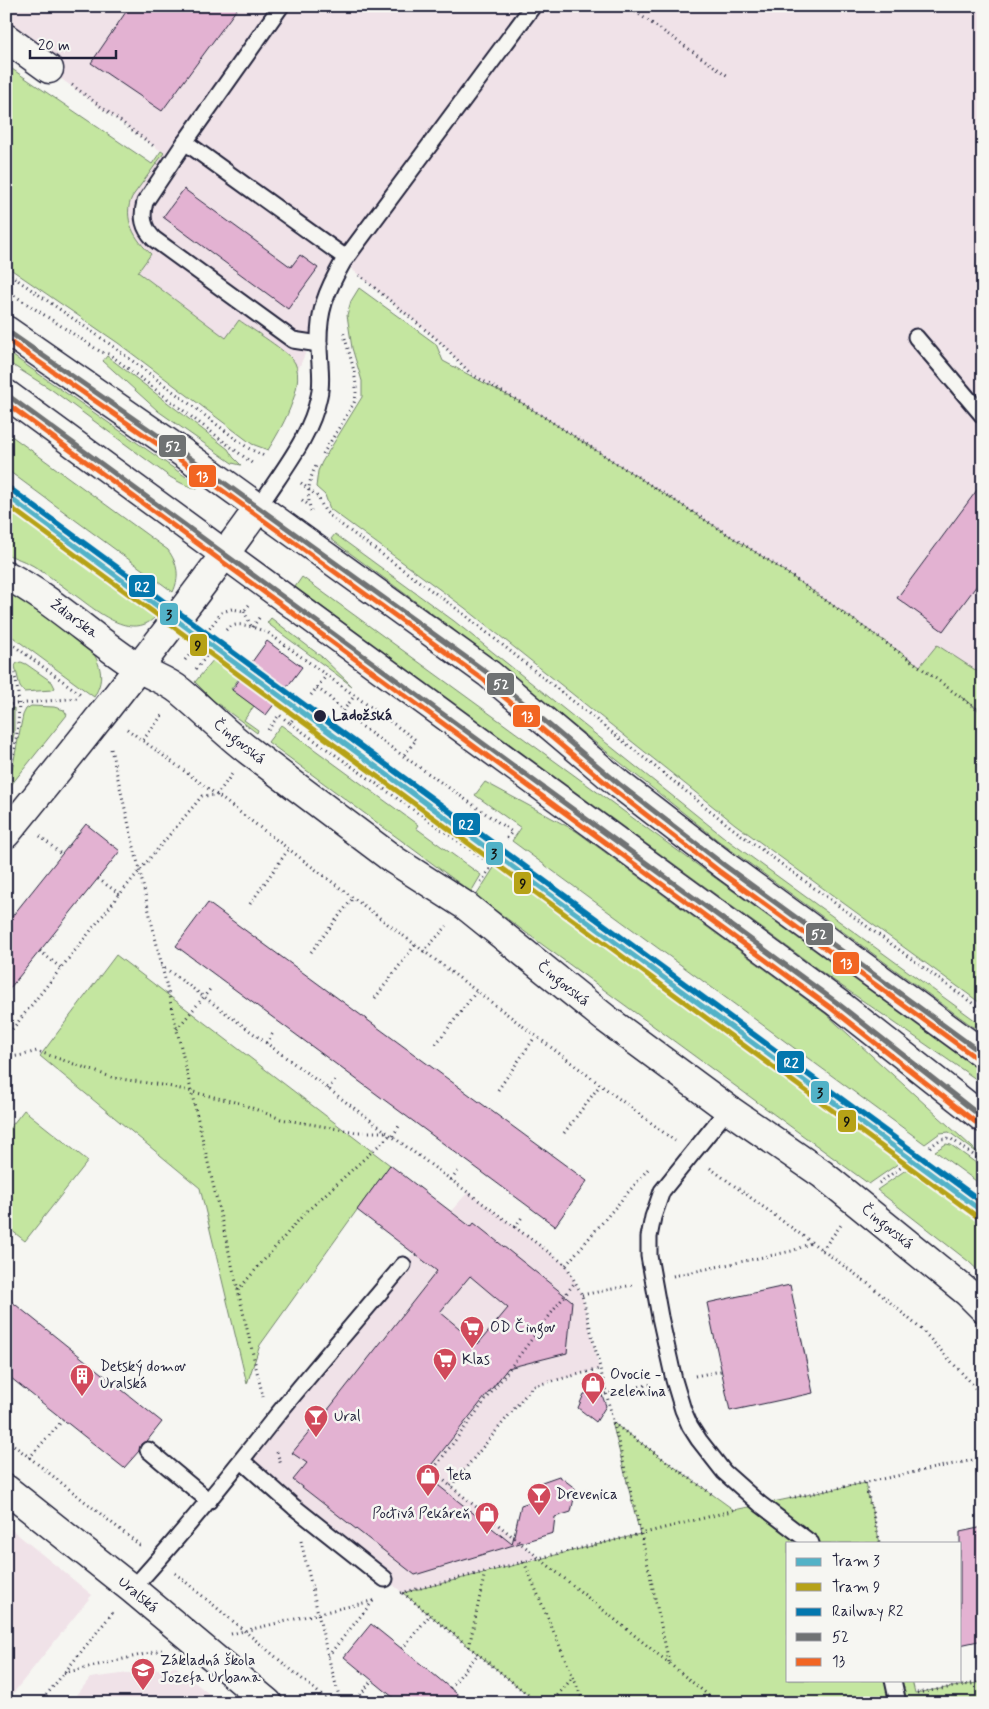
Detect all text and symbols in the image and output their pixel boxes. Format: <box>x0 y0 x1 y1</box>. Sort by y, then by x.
scale bar <box>30 28 116 60</box>
text: 20 m <box>38 36 70 56</box>
line badge: 52 <box>158 434 187 458</box>
text: 52 <box>165 438 181 456</box>
line badge: 13 <box>188 464 217 488</box>
text: 13 <box>196 468 208 486</box>
line badge: R2 <box>128 574 156 598</box>
text: R2 <box>134 578 150 596</box>
street label: Ždiarska <box>46 595 103 644</box>
line badge: 3 <box>159 602 179 626</box>
text: 3 <box>166 606 173 624</box>
line badge: 9 <box>189 633 208 657</box>
text: 9 <box>195 637 202 655</box>
line badge: 52 <box>486 672 515 696</box>
text: 52 <box>493 676 509 694</box>
line badge: 13 <box>512 704 541 728</box>
place label: Ladožská <box>332 706 392 726</box>
marker: Ladožská <box>312 708 328 724</box>
text: 13 <box>521 708 533 726</box>
street label: Čingovská <box>208 714 270 770</box>
line badge: R2 <box>452 812 481 836</box>
text: R2 <box>458 816 474 834</box>
line badge: 3 <box>485 841 504 866</box>
text: 3 <box>491 845 498 863</box>
line badge: 9 <box>513 871 532 895</box>
text: 9 <box>520 875 527 893</box>
line badge: 52 <box>805 922 834 946</box>
text: 52 <box>811 926 827 944</box>
line badge: 13 <box>832 951 860 975</box>
text: 13 <box>840 955 852 973</box>
street label: Čingovská <box>532 956 594 1012</box>
line badge: R2 <box>776 1050 805 1074</box>
text: R2 <box>783 1054 799 1072</box>
line badge: 3 <box>810 1080 830 1104</box>
text: 3 <box>817 1084 824 1102</box>
line badge: 9 <box>837 1109 857 1133</box>
text: 9 <box>844 1113 851 1131</box>
street label: Čingovská <box>856 1199 918 1255</box>
supermarket icon: OD Čingov <box>459 1315 485 1349</box>
place label: OD Čingov <box>490 1317 556 1339</box>
supermarket icon: Klas <box>432 1347 458 1381</box>
place label: Klas <box>462 1350 490 1370</box>
place label: Detský domov Uralská <box>100 1357 186 1394</box>
building icon: Detský domov Uralská <box>69 1363 95 1397</box>
place label: Ovocie - zelenina <box>610 1365 666 1402</box>
shop icon: Ovocie - zelenina <box>580 1371 606 1405</box>
bar icon: Ural <box>303 1404 329 1438</box>
place label: Ural <box>334 1407 361 1427</box>
shop icon: Teta <box>415 1463 441 1497</box>
place label: Teta <box>446 1466 472 1486</box>
bar icon: Drevenica <box>526 1482 552 1516</box>
place label: Drevenica <box>556 1485 618 1505</box>
shop icon: Poctivá Pekáreň <box>474 1501 500 1535</box>
place label: Poctivá Pekáreň <box>372 1504 470 1524</box>
legend <box>786 1542 962 1682</box>
text: Tram 3 <box>832 1552 880 1572</box>
street label: Uralská <box>113 1572 163 1618</box>
text: Tram 9 <box>832 1578 880 1598</box>
text: Railway R2 <box>832 1602 903 1622</box>
text: 52 <box>832 1628 849 1648</box>
place label: Základná škola Jozefa Urbana <box>160 1651 262 1688</box>
text: 13 <box>832 1652 845 1672</box>
school or university icon: Základná škola Jozefa Urbana <box>130 1657 156 1691</box>

